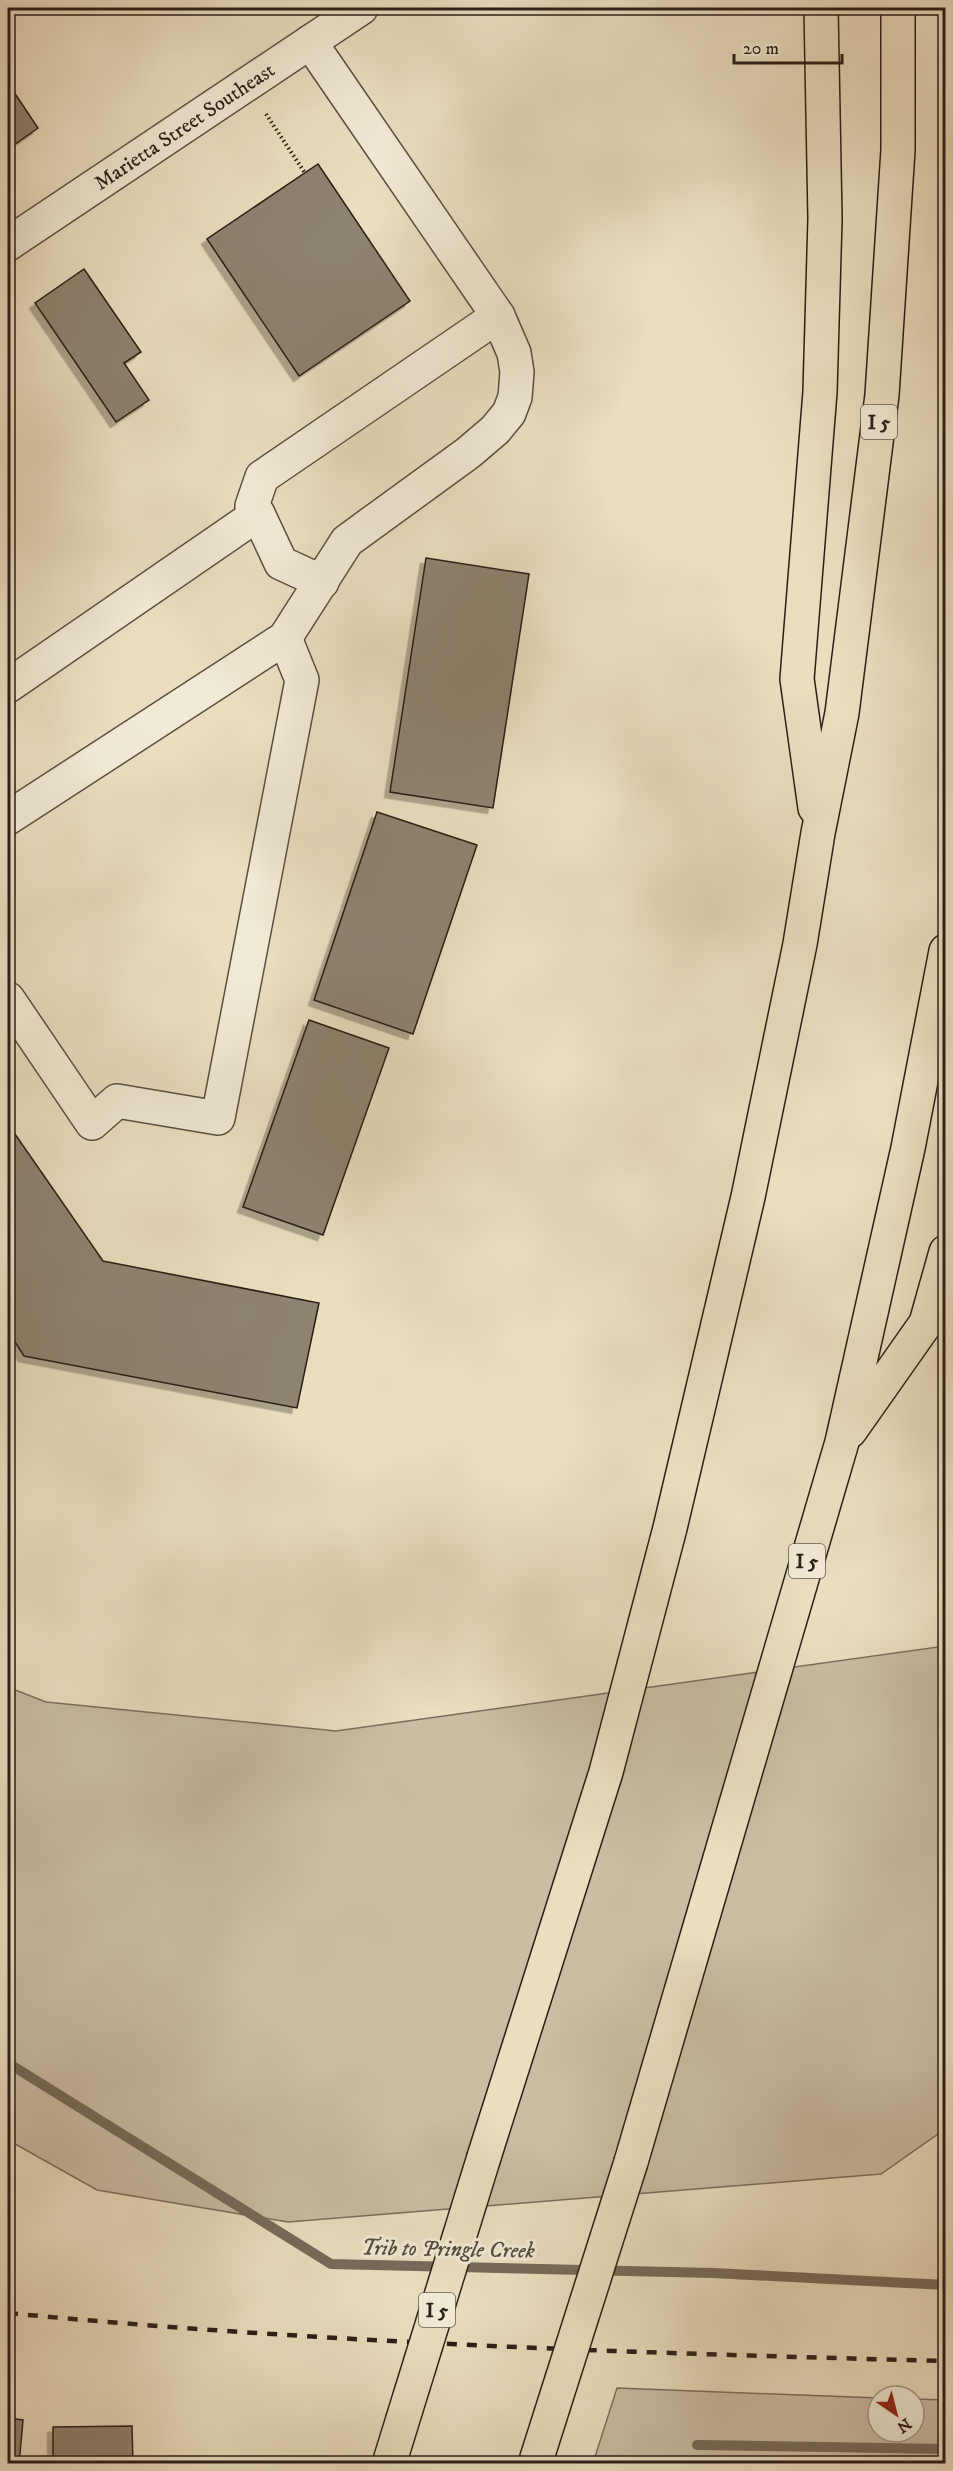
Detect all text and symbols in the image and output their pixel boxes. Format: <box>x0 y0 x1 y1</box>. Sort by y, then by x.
scale bar <box>734 27 842 65</box>
text: 20 m <box>743 38 779 60</box>
street label: Marietta Street Southeast <box>90 57 280 197</box>
road number: I 5 <box>861 405 897 439</box>
road number: I 5 <box>789 1544 825 1578</box>
water label: Trib to Pringle Creek <box>361 2234 536 2265</box>
road number: I 5 <box>419 2293 455 2327</box>
north arrow <box>866 2384 926 2444</box>
text: N <box>893 2414 915 2437</box>

